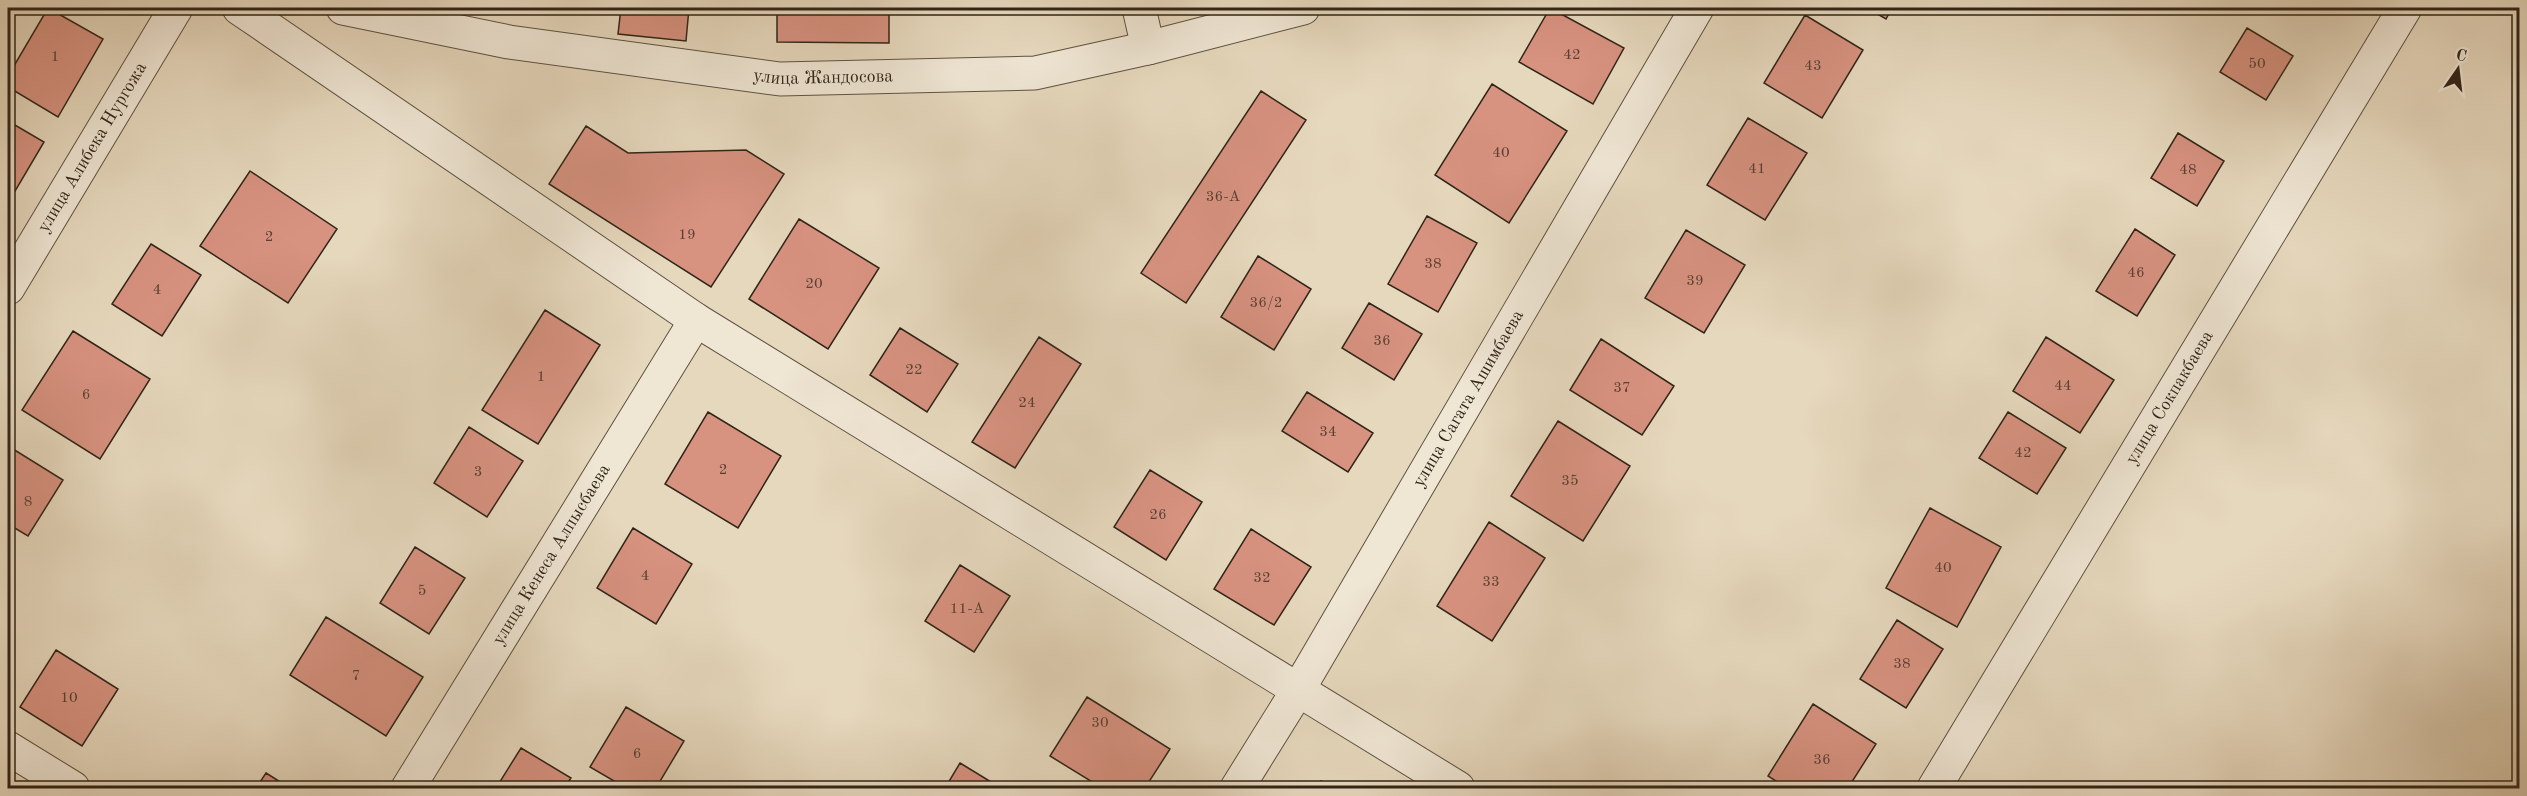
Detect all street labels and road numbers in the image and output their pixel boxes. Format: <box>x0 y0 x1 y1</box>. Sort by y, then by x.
street label: улица Алибека Нургожа <box>35 59 150 235</box>
street label: улица Жандосова <box>752 66 893 88</box>
street label: улица Сагата Ашимбаева <box>1410 307 1527 490</box>
street label: улица Сокпакбаева <box>2123 328 2217 468</box>
street label: улица Кенеса Алпысбаева <box>489 461 614 648</box>

